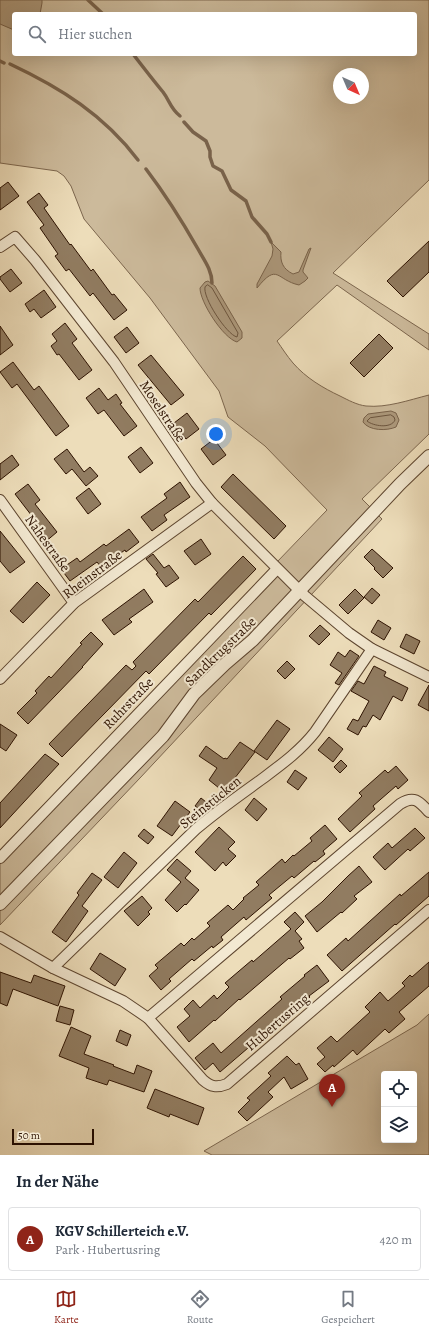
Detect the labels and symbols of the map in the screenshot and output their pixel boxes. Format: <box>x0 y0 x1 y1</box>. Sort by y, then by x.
north arrow <box>333 68 369 104</box>
street label: Moselstraße <box>135 377 190 446</box>
your location <box>206 424 226 444</box>
street label: Nahestraße <box>20 511 75 576</box>
street label: Rheinstraße <box>59 546 126 603</box>
street label: Sandkrugstraße <box>181 612 260 690</box>
street label: Ruhrstraße <box>99 673 158 733</box>
street label: Steinstücken <box>175 771 245 833</box>
street label: Hubertusring <box>241 989 313 1055</box>
pin: A <box>319 1074 345 1107</box>
scale bar <box>12 1127 94 1146</box>

